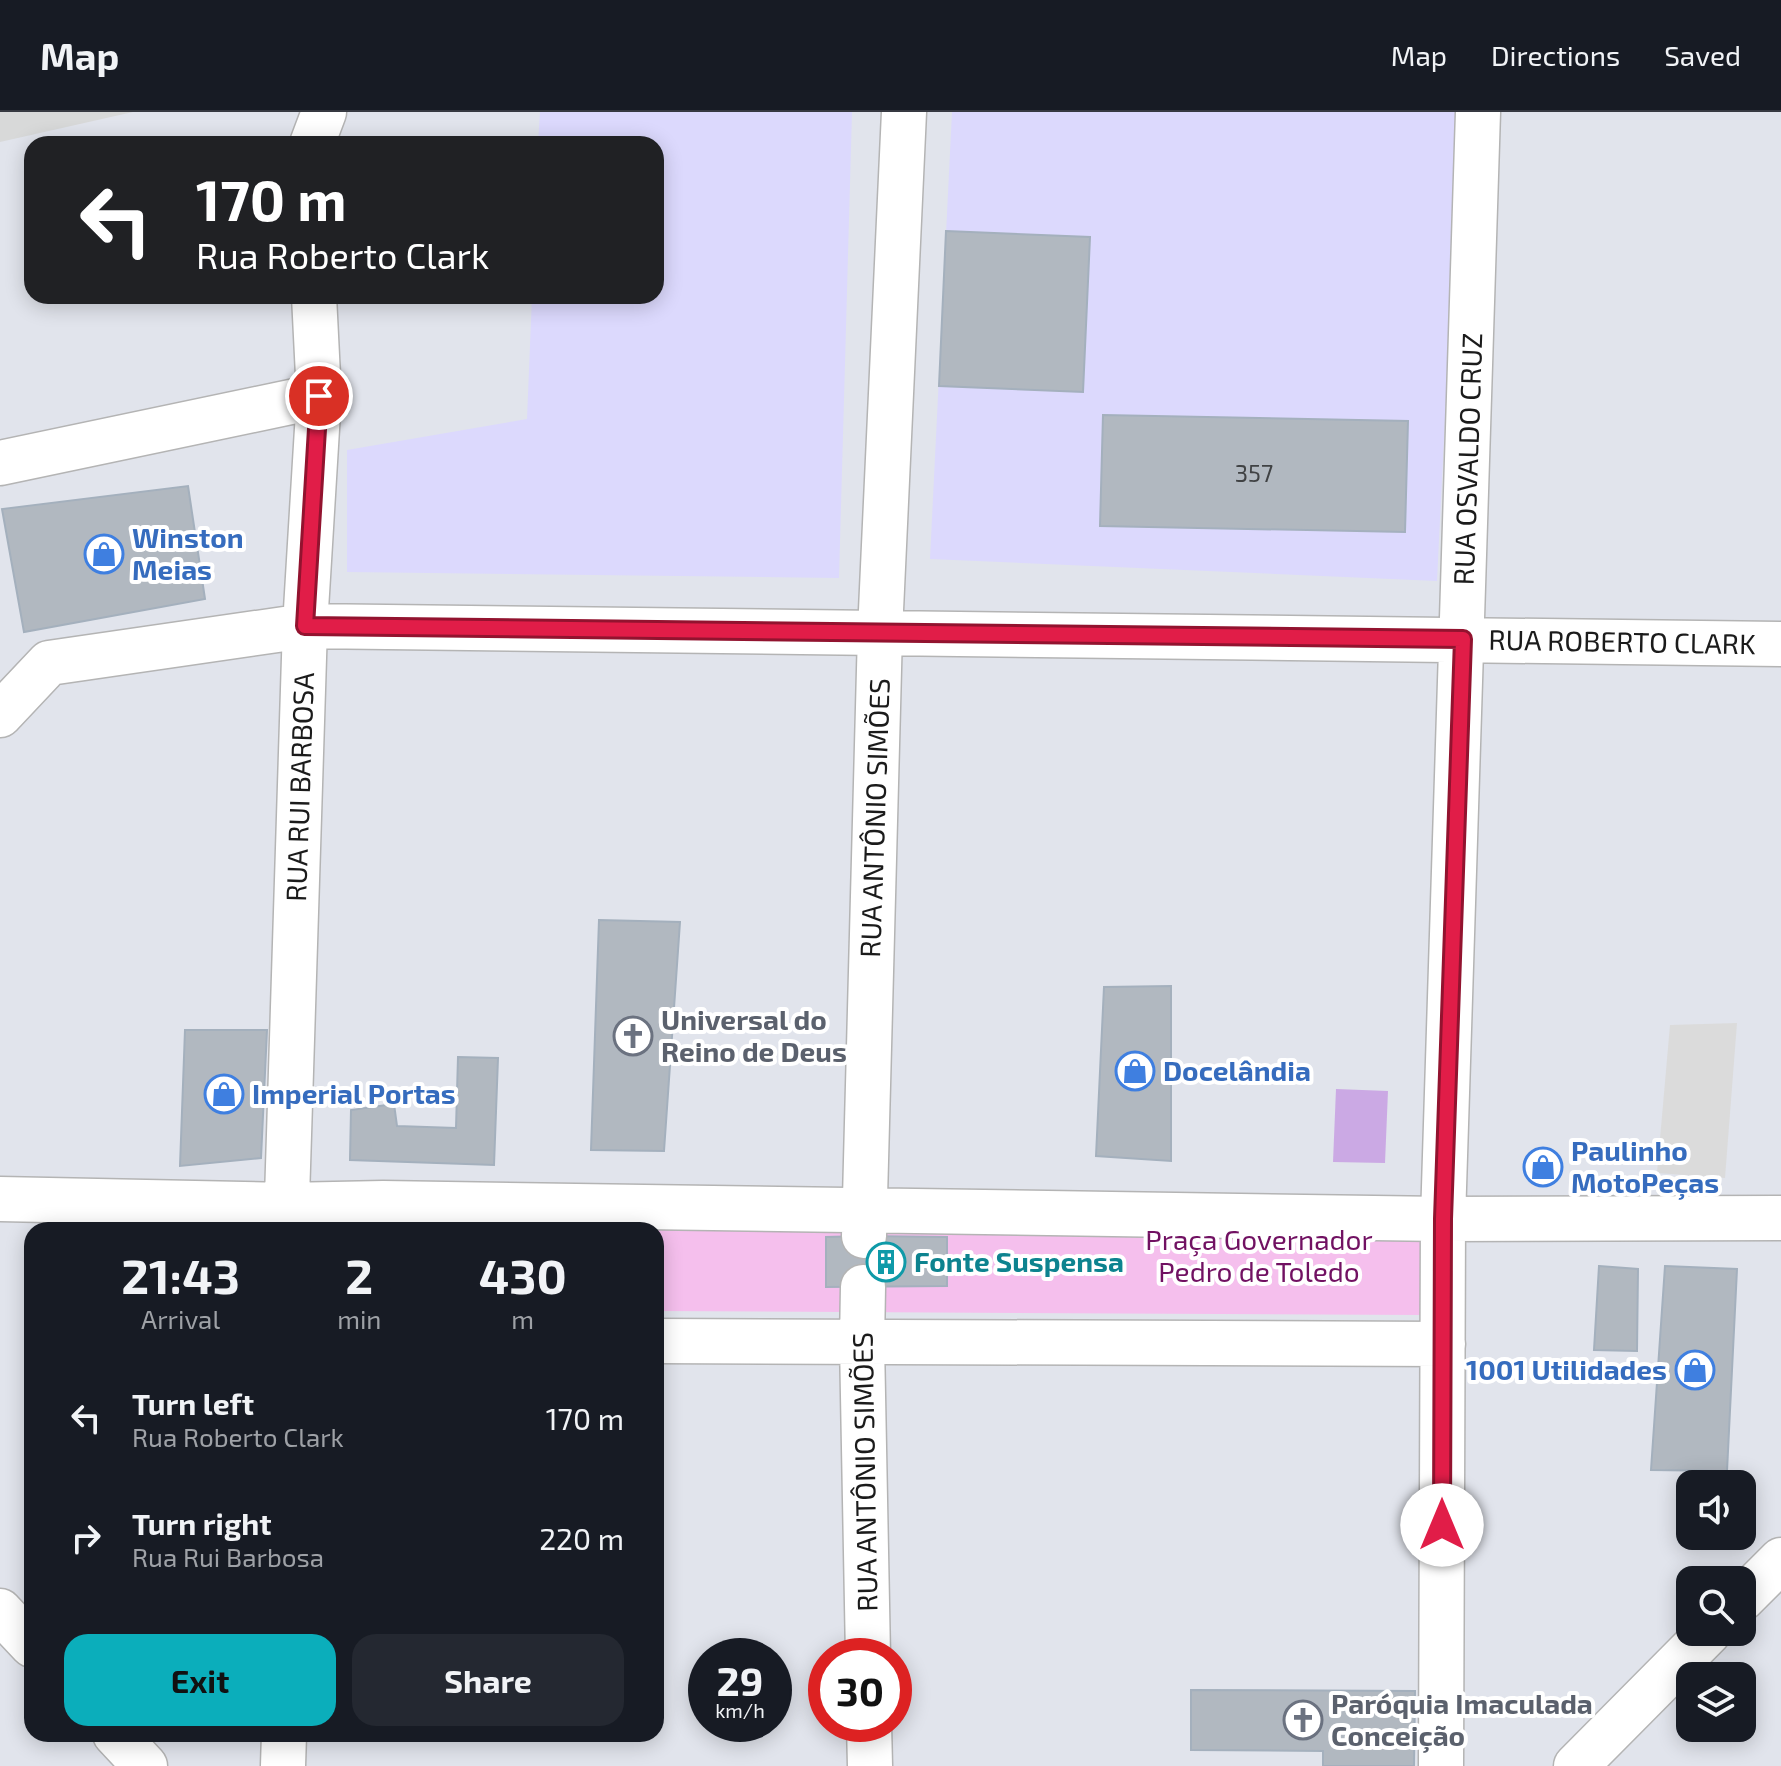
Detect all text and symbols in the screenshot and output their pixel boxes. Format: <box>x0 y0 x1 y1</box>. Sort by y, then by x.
text: Map <box>40 32 119 78</box>
text: Map <box>1391 38 1447 72</box>
text: Directions <box>1491 38 1620 72</box>
text: Saved <box>1664 38 1741 72</box>
text: 170 m <box>196 165 347 232</box>
icon: left <box>64 168 168 272</box>
text: Rua Roberto Clark <box>196 233 489 276</box>
street label: RUA OSVALDO CRUZ <box>1446 332 1488 586</box>
pin <box>285 362 353 430</box>
icon: arrive <box>297 374 341 418</box>
house number: 357 <box>1235 458 1273 487</box>
place label: Winston Meias <box>132 520 244 586</box>
shop icon: Winston Meias <box>83 533 125 575</box>
street label: RUA ROBERTO CLARK <box>1488 622 1756 660</box>
street label: RUA RUI BARBOSA <box>278 671 320 902</box>
street label: RUA ANTÔNIO SIMÕES <box>852 678 896 958</box>
place label: Universal do Reino de Deus <box>661 1002 847 1068</box>
church icon: Universal do Reino de Deus <box>612 1015 654 1057</box>
shop icon: Docelândia <box>1114 1050 1156 1092</box>
place label: Docelândia <box>1163 1053 1311 1087</box>
shop icon: Imperial Portas <box>203 1073 245 1115</box>
place label: Imperial Portas <box>252 1076 456 1110</box>
place label: Paulinho MotoPeças <box>1571 1133 1719 1200</box>
shop icon: Paulinho MotoPeças <box>1522 1146 1564 1188</box>
park label: Praça Governador Pedro de Toledo <box>1145 1222 1373 1288</box>
building icon: Fonte Suspensa <box>865 1241 907 1283</box>
place label: Fonte Suspensa <box>914 1244 1124 1278</box>
text: 21:43 <box>121 1246 240 1304</box>
text: 2 <box>345 1246 373 1304</box>
text: 430 <box>479 1246 567 1304</box>
text: Arrival <box>141 1303 220 1334</box>
text: min <box>337 1303 381 1334</box>
text: m <box>511 1303 534 1334</box>
street label: RUA ANTÔNIO SIMÕES <box>845 1332 883 1612</box>
shop icon: 1001 Utilidades <box>1674 1349 1716 1391</box>
place label: 1001 Utilidades <box>1466 1352 1667 1386</box>
text: Turn left <box>132 1385 254 1421</box>
icon: left <box>64 1396 108 1440</box>
text: 170 m <box>546 1400 624 1436</box>
text: Rua Roberto Clark <box>132 1421 344 1452</box>
map controls <box>1676 1470 1756 1742</box>
button: sound <box>1676 1470 1756 1550</box>
position arrow <box>1400 1483 1484 1567</box>
text: Turn right <box>132 1505 272 1541</box>
icon: right <box>64 1516 108 1560</box>
text: 220 m <box>539 1520 624 1556</box>
text: Rua Rui Barbosa <box>132 1541 324 1572</box>
button: search <box>1676 1566 1756 1646</box>
button: Exit <box>64 1634 336 1726</box>
button: Share <box>352 1634 624 1726</box>
speed limit sign: 30 <box>808 1638 912 1742</box>
text: 29 <box>717 1656 763 1704</box>
button: layers <box>1676 1662 1756 1742</box>
place label: Paróquia Imaculada Conceição <box>1331 1686 1593 1753</box>
text: km/h <box>715 1698 765 1722</box>
church icon: Paróquia Imaculada Conceição <box>1282 1699 1324 1741</box>

